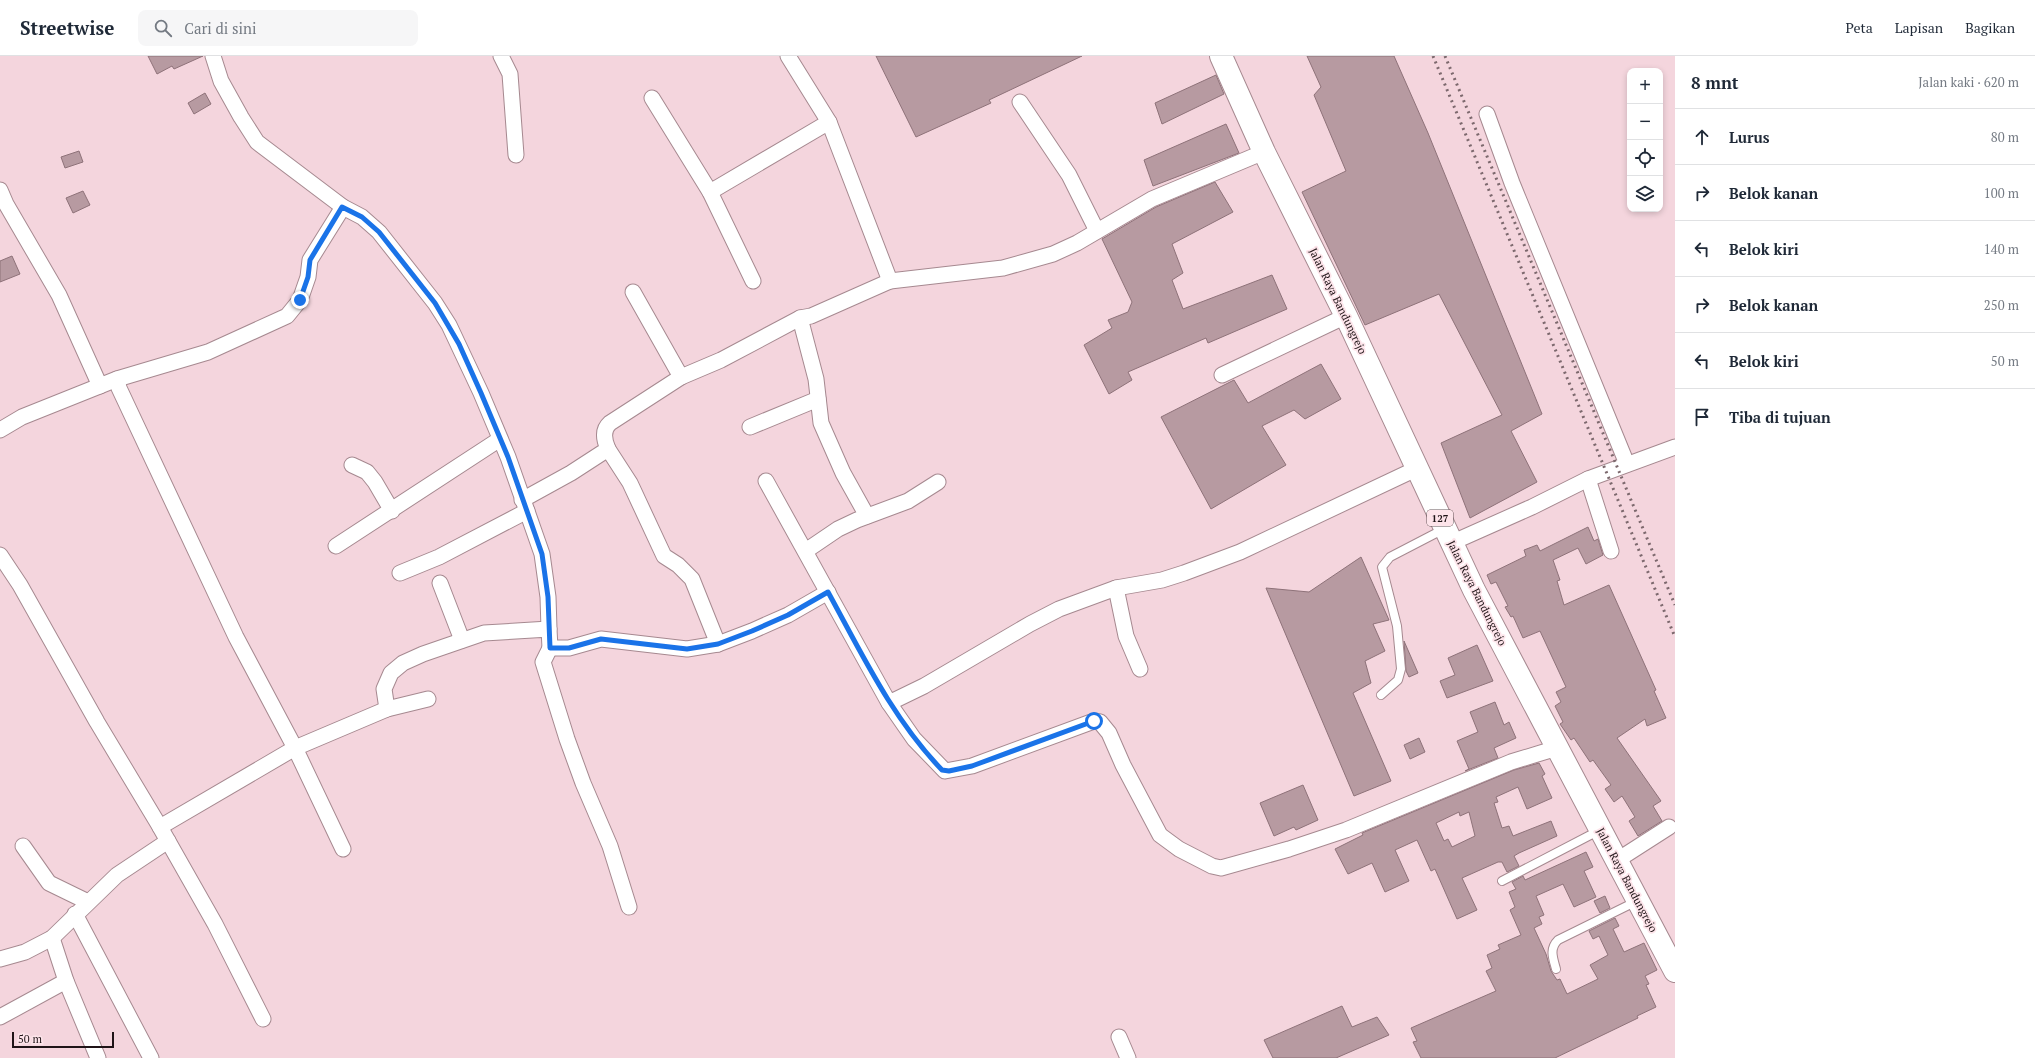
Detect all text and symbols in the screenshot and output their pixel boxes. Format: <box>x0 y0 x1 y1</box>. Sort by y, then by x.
search box <box>138 10 418 46</box>
text: Streetwise <box>20 15 114 40</box>
icon: search <box>152 17 174 39</box>
text: Cari di sini <box>184 18 256 38</box>
text: Peta <box>1846 18 1873 37</box>
text: Lapisan <box>1895 18 1943 37</box>
text: Bagikan <box>1965 18 2015 37</box>
map controls <box>1627 68 1663 212</box>
button: + <box>1627 68 1663 104</box>
text: 8 mnt <box>1691 71 1739 94</box>
text: Jalan kaki · 620 m <box>1918 73 2019 91</box>
button: − <box>1627 104 1663 140</box>
icon: ahead <box>1691 126 1713 148</box>
text: Lurus <box>1729 127 1770 147</box>
text: 80 m <box>1991 128 2019 146</box>
button: locate <box>1627 140 1663 176</box>
button: layers <box>1627 176 1663 212</box>
icon: right <box>1691 182 1713 204</box>
text: Belok kanan <box>1729 183 1818 203</box>
text: 100 m <box>1984 184 2019 202</box>
icon: left <box>1691 238 1713 260</box>
text: Belok kiri <box>1729 239 1799 259</box>
text: 140 m <box>1984 240 2019 258</box>
street label: Jalan Raya Bandungrejo <box>1306 246 1370 356</box>
route end <box>291 291 309 309</box>
icon: right <box>1691 294 1713 316</box>
text: Belok kanan <box>1729 295 1818 315</box>
text: 250 m <box>1984 296 2019 314</box>
icon: left <box>1691 350 1713 372</box>
text: Belok kiri <box>1729 351 1799 371</box>
text: 50 m <box>1991 352 2019 370</box>
icon: arrive <box>1691 406 1713 428</box>
text: Tiba di tujuan <box>1729 407 1831 427</box>
road number: 127 <box>1427 510 1453 526</box>
street label: Jalan Raya Bandungrejo <box>1444 538 1510 648</box>
route start <box>1085 712 1103 730</box>
street label: Jalan Raya Bandungrejo <box>1594 825 1660 935</box>
scale bar <box>12 1030 114 1049</box>
text: 50 m <box>18 1032 42 1046</box>

